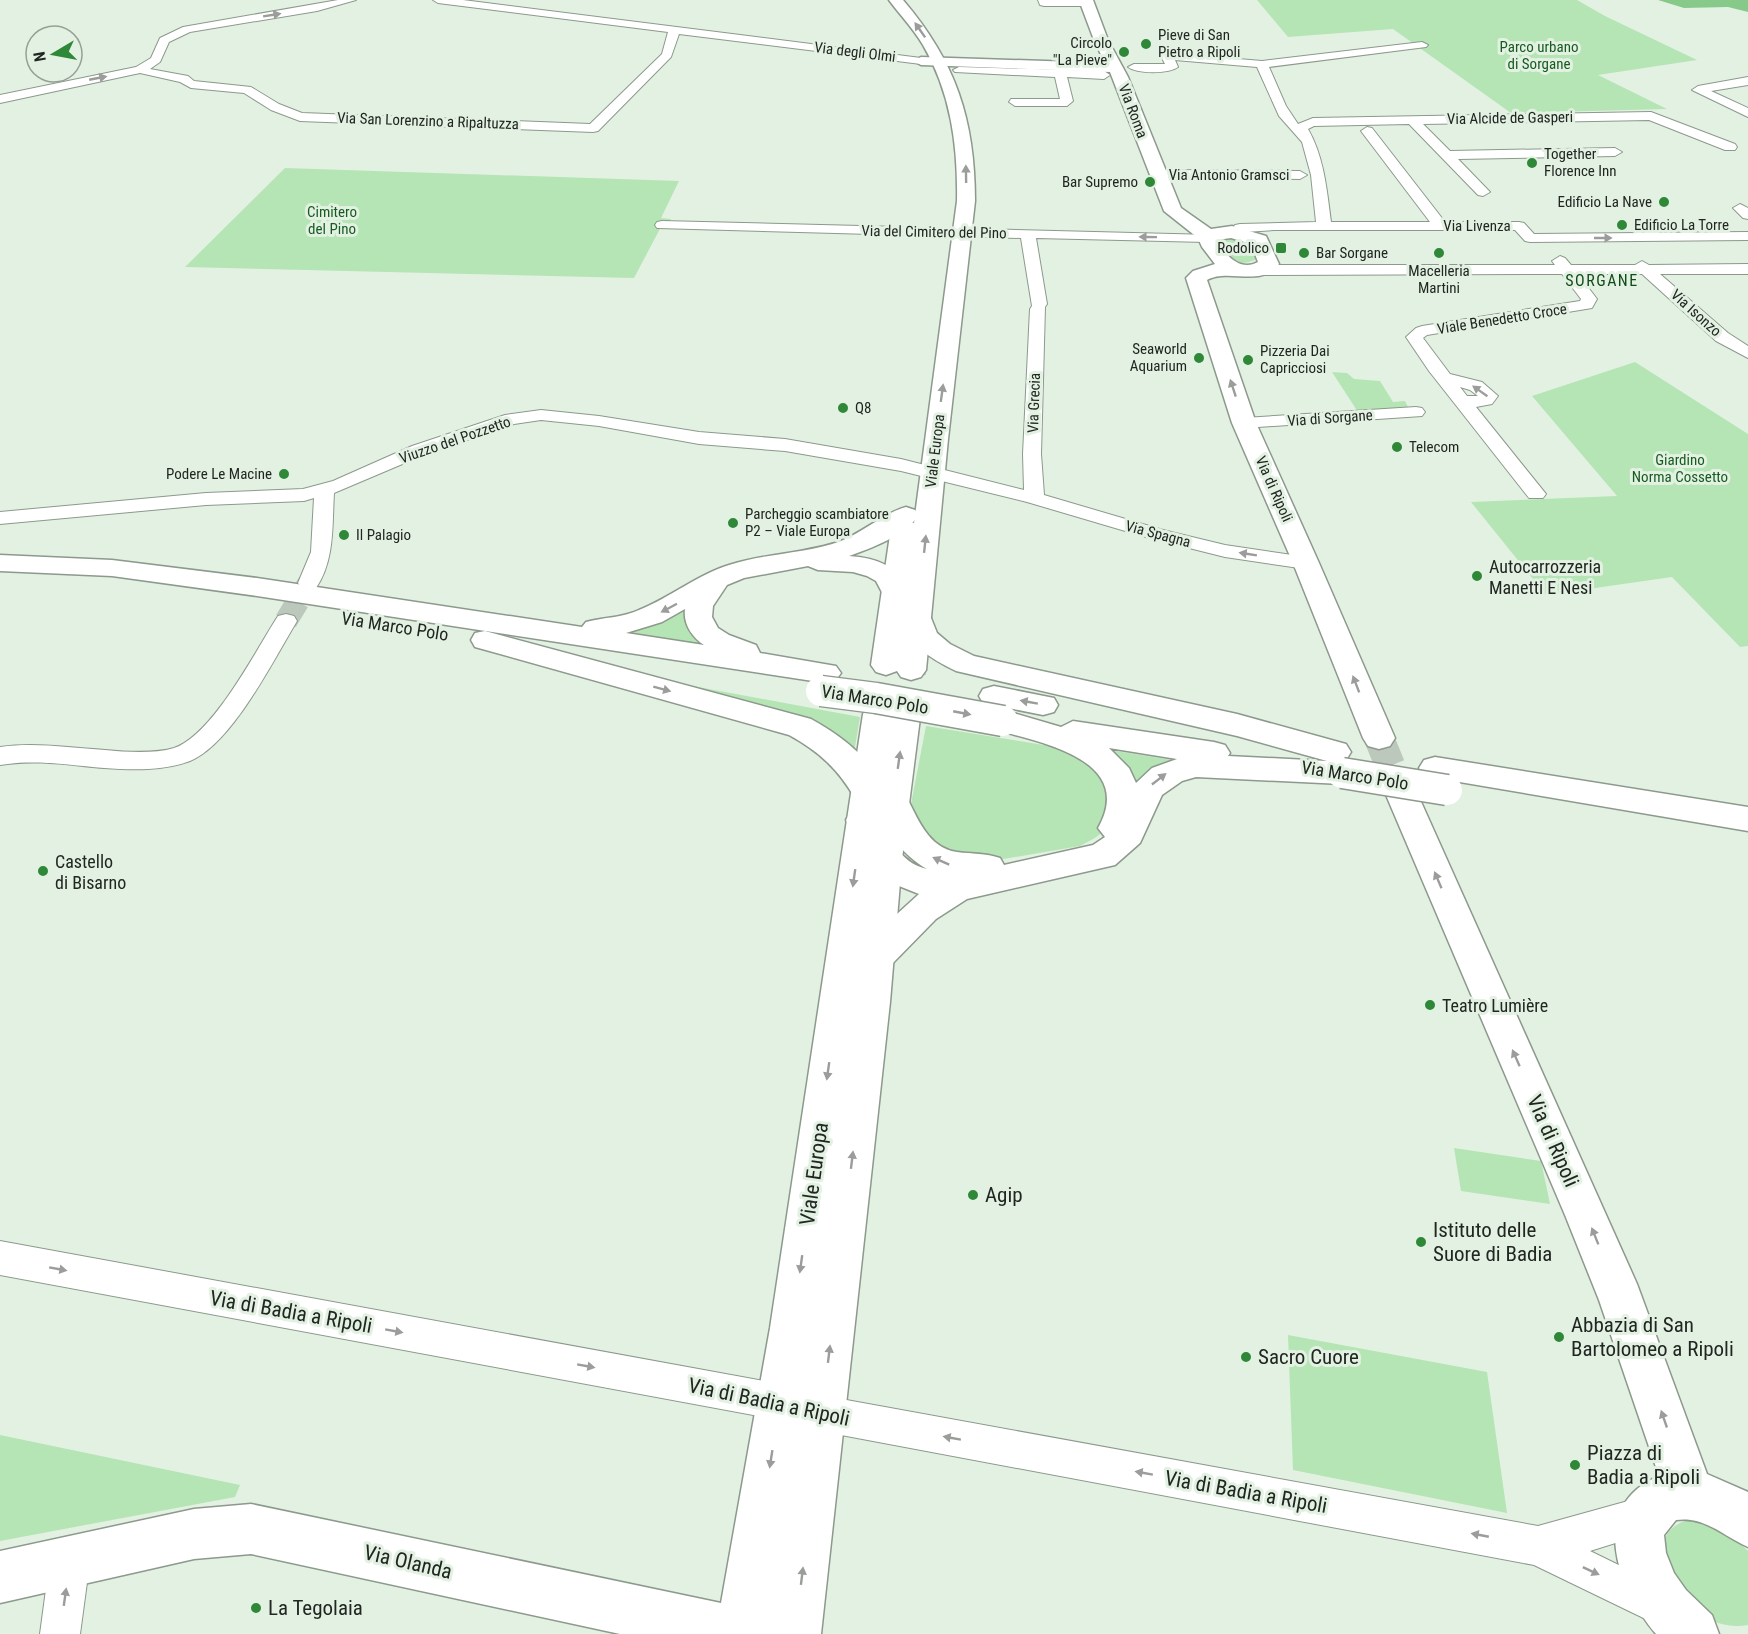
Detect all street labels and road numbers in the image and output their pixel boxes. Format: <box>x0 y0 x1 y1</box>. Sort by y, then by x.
street label: Via degli Olmi <box>813 38 897 66</box>
street label: Via Roma <box>1114 81 1152 141</box>
street label: Via Alcide de Gasperi <box>1447 108 1573 128</box>
street label: Via San Lorenzino a Ripaltuzza <box>337 109 519 133</box>
street label: Via Antonio Gramsci <box>1169 166 1289 184</box>
street label: Via Livenza <box>1443 217 1511 235</box>
street label: Via del Cimitero del Pino <box>861 222 1007 242</box>
street label: Via Isonzo <box>1667 286 1725 340</box>
street label: Viale Benedetto Croce <box>1436 300 1568 338</box>
street label: Via Grecia <box>1024 373 1044 433</box>
street label: Via di Sorgane <box>1287 406 1373 430</box>
street label: Viuzzo del Pozzetto <box>397 413 513 467</box>
street label: Viale Europa <box>922 413 948 489</box>
street label: Via di Ripoli <box>1252 453 1296 525</box>
street label: Via Spagna <box>1123 517 1193 551</box>
street label: Via Marco Polo <box>340 607 450 645</box>
street label: Via Marco Polo <box>820 680 930 718</box>
street label: Via Marco Polo <box>1300 756 1410 794</box>
street label: Via di Ripoli <box>1522 1091 1584 1191</box>
street label: Viale Europa <box>795 1121 833 1227</box>
street label: Via di Badia a Ripoli <box>208 1286 374 1338</box>
street label: Via di Badia a Ripoli <box>686 1373 852 1431</box>
street label: Via di Badia a Ripoli <box>1163 1466 1329 1518</box>
street label: Via Olanda <box>362 1540 454 1584</box>

